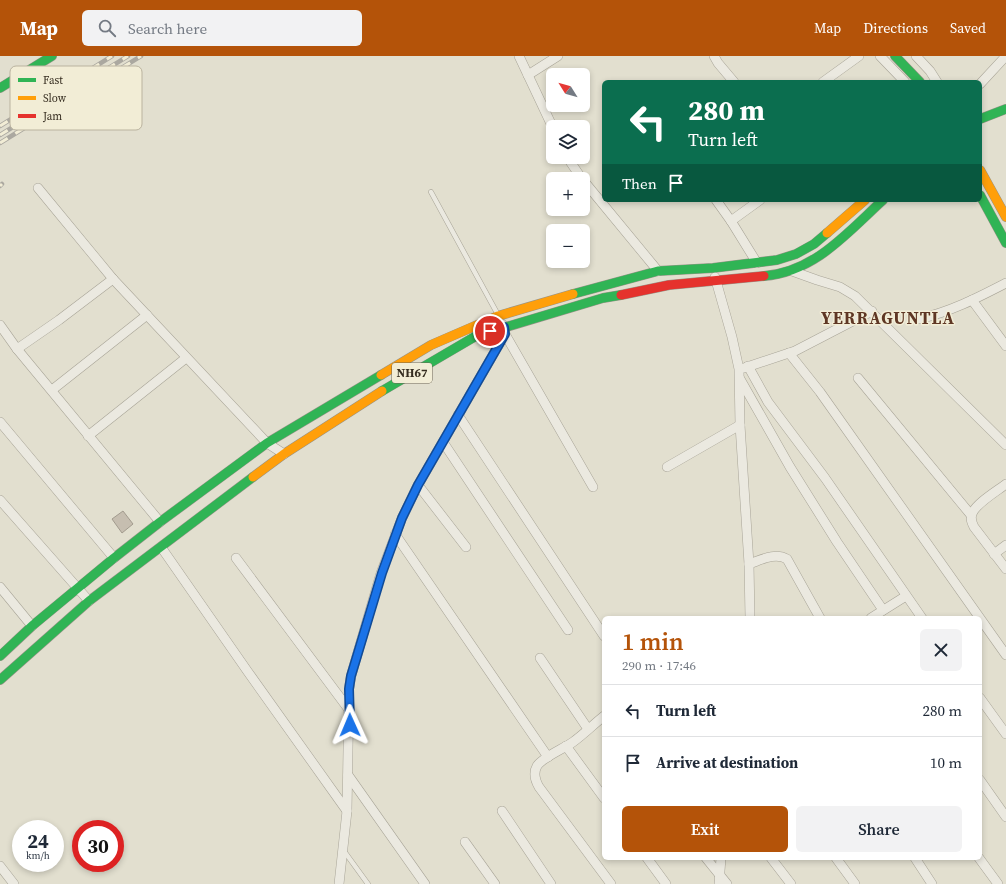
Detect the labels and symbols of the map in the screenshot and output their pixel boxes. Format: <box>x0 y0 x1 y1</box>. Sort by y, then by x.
legend <box>10 66 142 130</box>
north arrow <box>546 68 590 112</box>
text: Fast <box>43 73 63 88</box>
text: Slow <box>43 91 67 106</box>
text: Jam <box>42 109 62 124</box>
district label: YERRAGUNTLA <box>821 306 955 330</box>
pin <box>473 314 507 348</box>
road number: NH67 <box>392 363 432 383</box>
position arrow <box>329 704 371 746</box>
speed limit sign: 30 <box>72 820 124 872</box>

